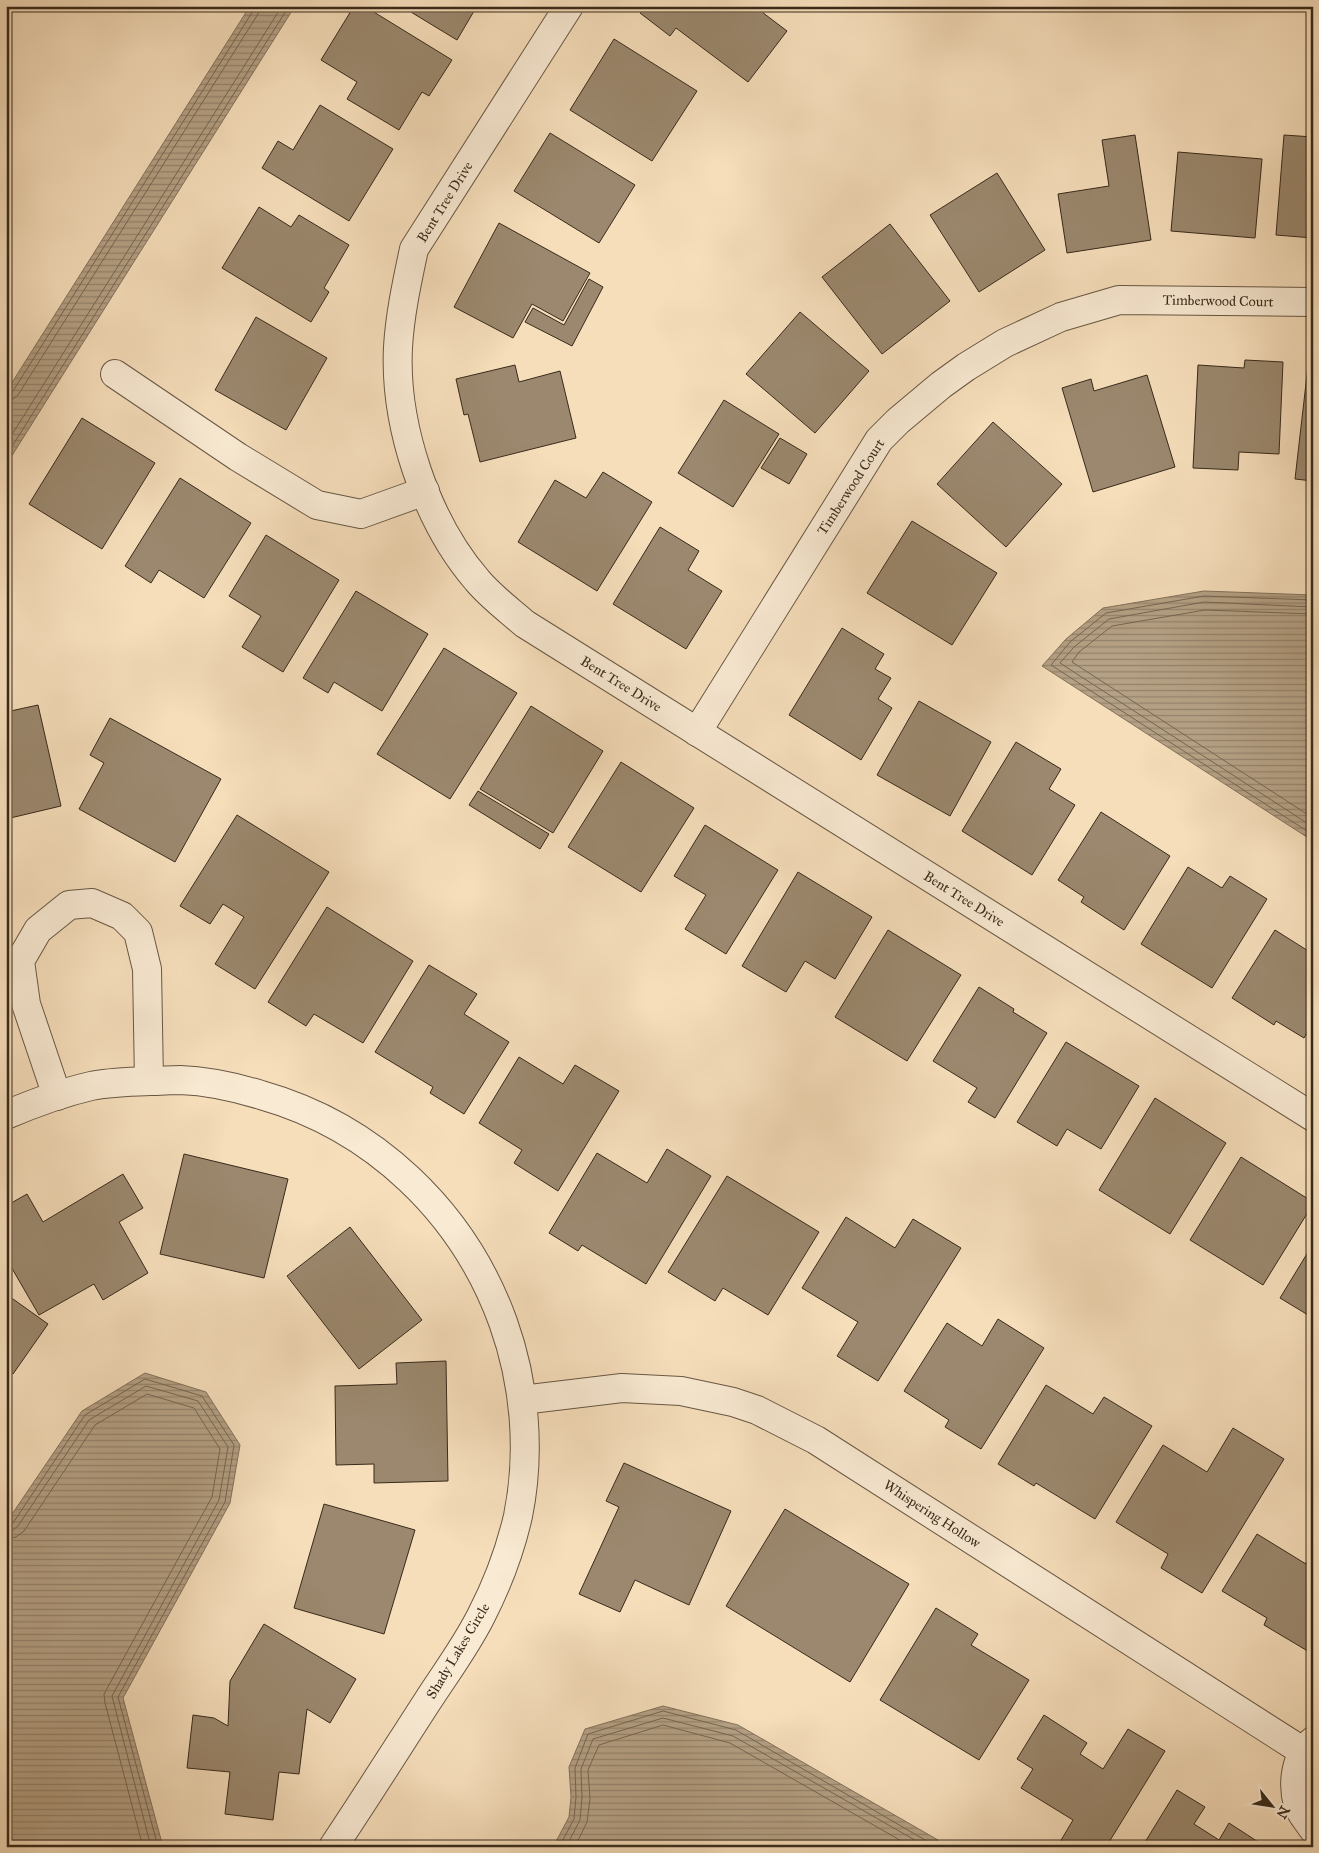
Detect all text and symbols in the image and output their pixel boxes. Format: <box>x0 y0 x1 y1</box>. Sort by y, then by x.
street label: Bent Tree Drive <box>413 158 477 246</box>
street label: Timberwood Court <box>1162 292 1274 310</box>
street label: Timberwood Court <box>814 436 888 538</box>
street label: Bent Tree Drive <box>577 652 665 716</box>
street label: Bent Tree Drive <box>920 867 1008 931</box>
street label: Whispering Hollow <box>880 1476 984 1552</box>
street label: Shady Lakes Circle <box>423 1600 493 1702</box>
north arrow <box>1246 1780 1296 1830</box>
text: N <box>1272 1803 1293 1822</box>

